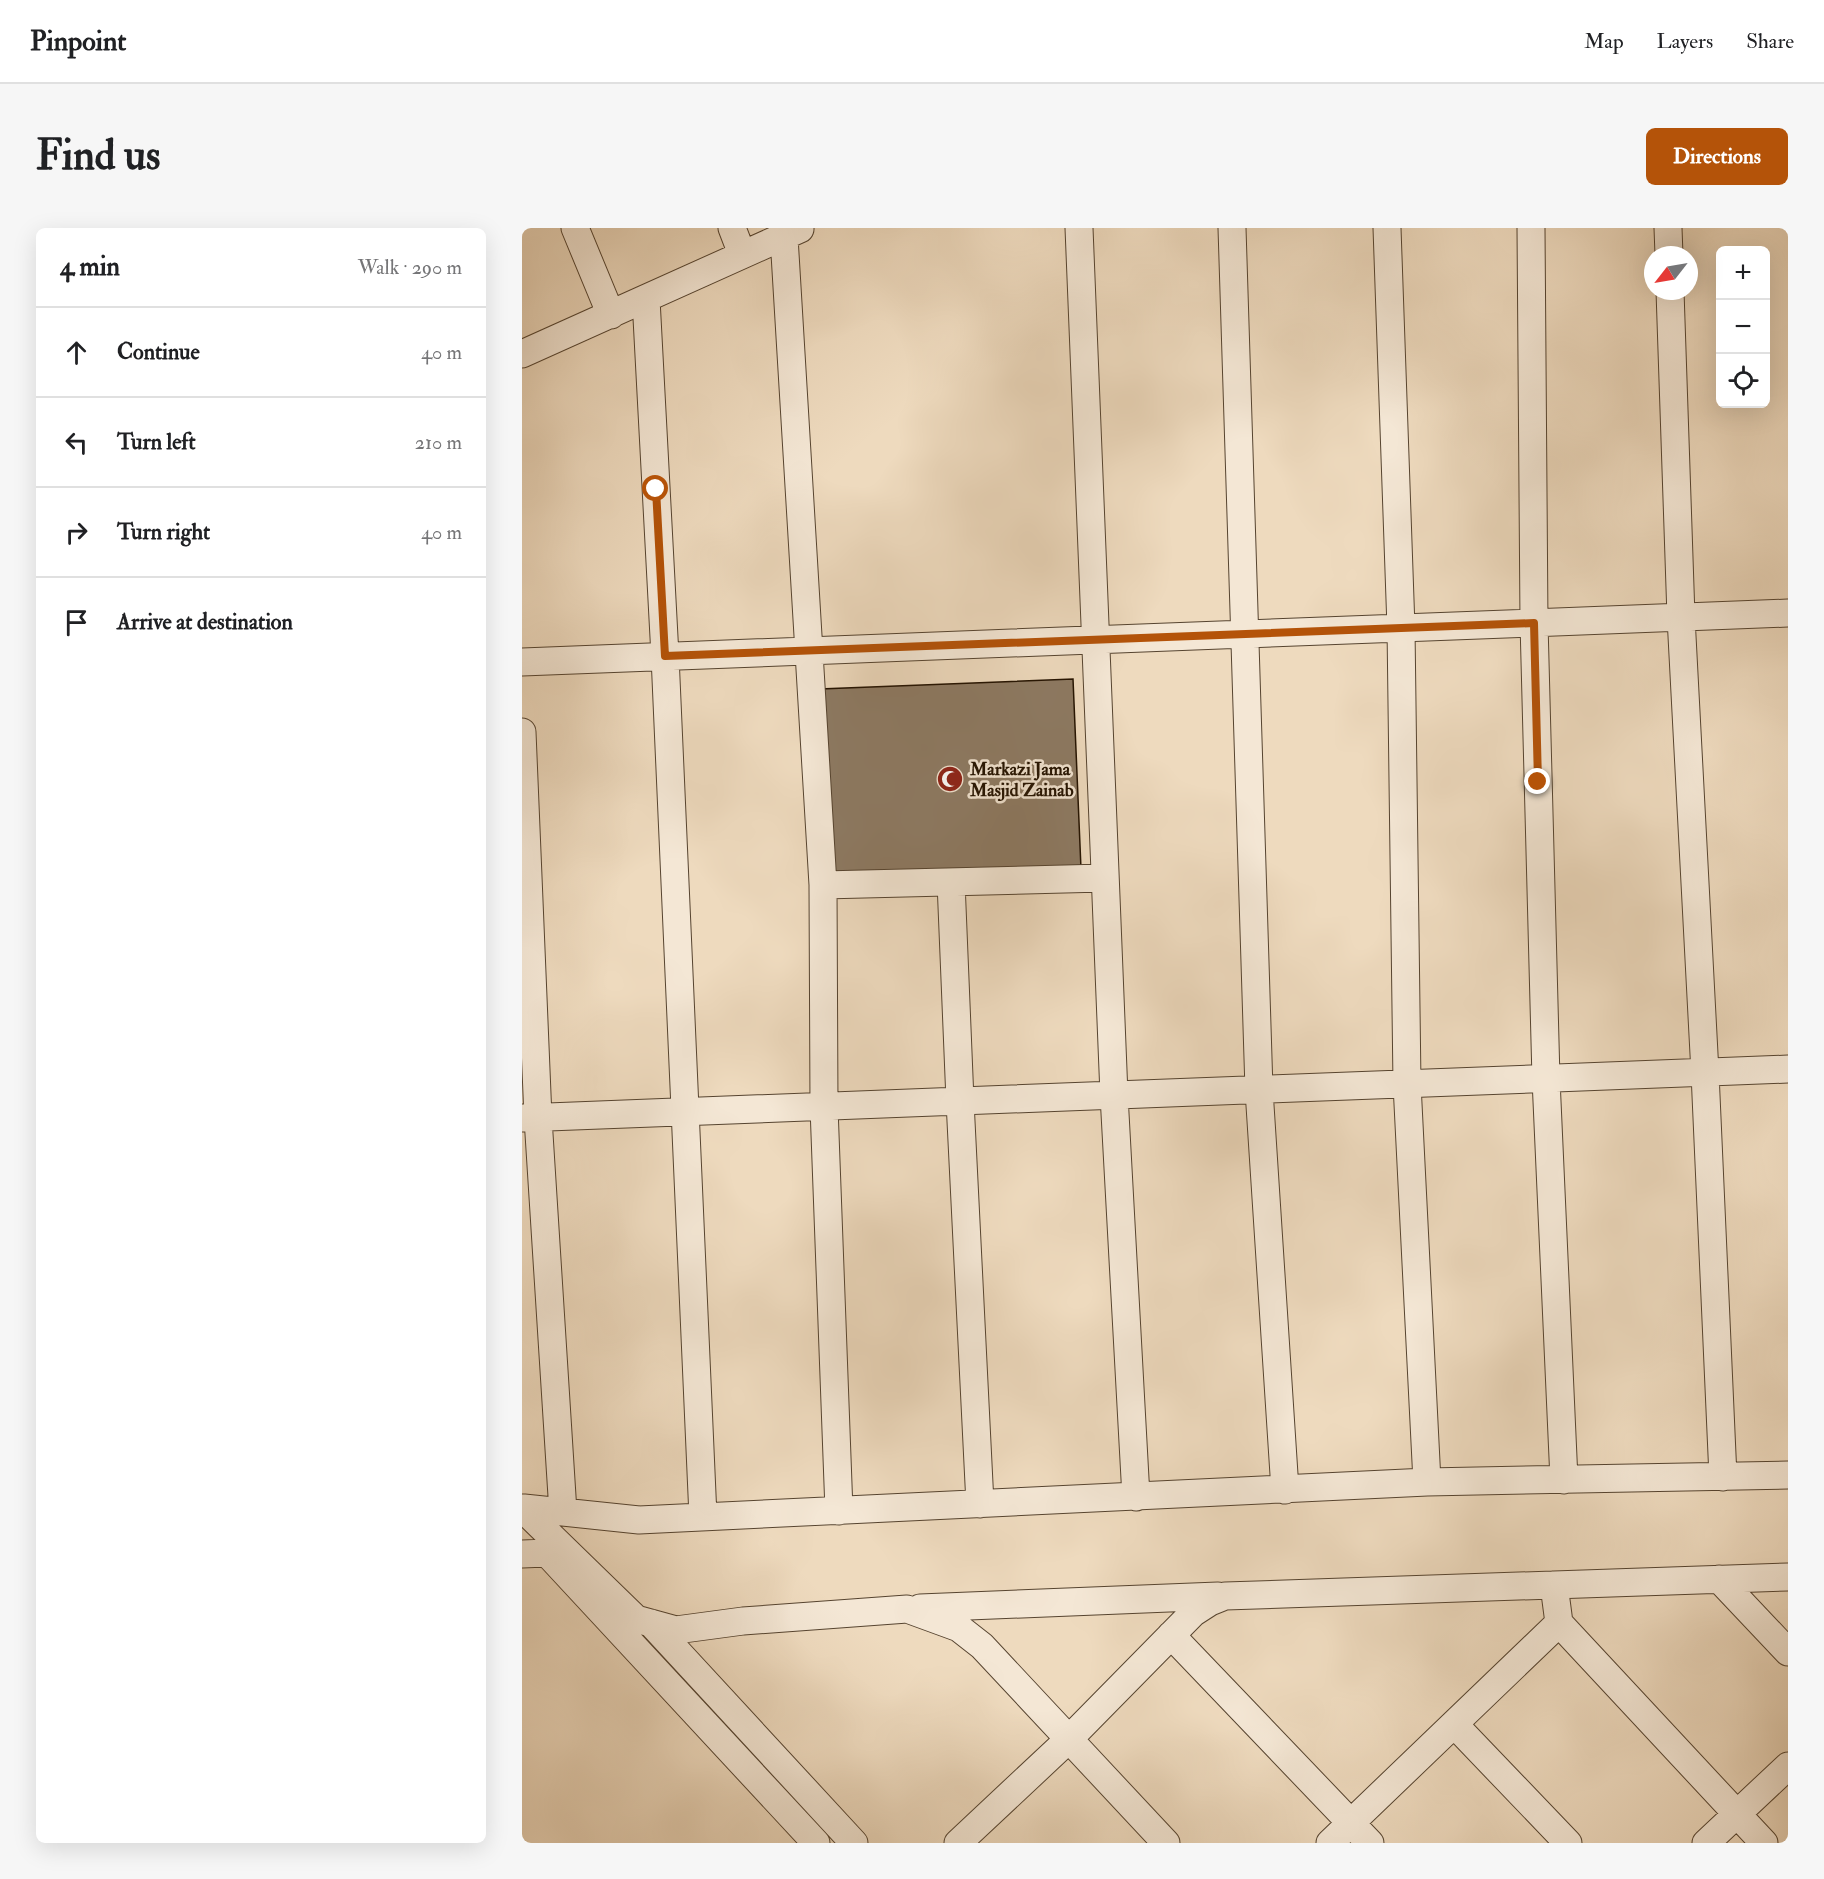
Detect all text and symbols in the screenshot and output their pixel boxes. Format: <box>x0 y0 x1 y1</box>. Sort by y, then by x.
text: Pinpoint <box>30 24 126 59</box>
text: Map <box>1584 28 1624 55</box>
text: Layers <box>1657 28 1713 55</box>
text: Share <box>1746 28 1794 55</box>
button: Directions <box>1646 128 1788 185</box>
text: Find us <box>36 130 160 182</box>
north arrow <box>1644 246 1698 300</box>
map controls <box>1716 246 1770 408</box>
button: + <box>1716 246 1770 300</box>
text: 4 min <box>60 251 120 283</box>
text: Walk · 290 m <box>358 255 462 280</box>
button: − <box>1716 300 1770 354</box>
icon: ahead <box>60 336 93 369</box>
text: Continue <box>117 338 200 366</box>
text: 40 m <box>421 340 462 365</box>
button: locate <box>1716 354 1770 408</box>
icon: left <box>60 426 93 459</box>
text: Turn left <box>117 428 196 456</box>
text: 210 m <box>415 430 462 455</box>
route start <box>642 475 668 501</box>
icon: right <box>60 516 93 549</box>
text: Turn right <box>117 518 210 546</box>
text: 40 m <box>421 520 462 545</box>
icon: arrive <box>60 606 93 639</box>
text: Arrive at destination <box>117 608 293 636</box>
place label: Markazi Jama Masjid Zainab <box>969 758 1074 802</box>
mosque icon: Markazi Jama Masjid Zainab <box>935 764 965 794</box>
route end <box>1524 768 1550 794</box>

